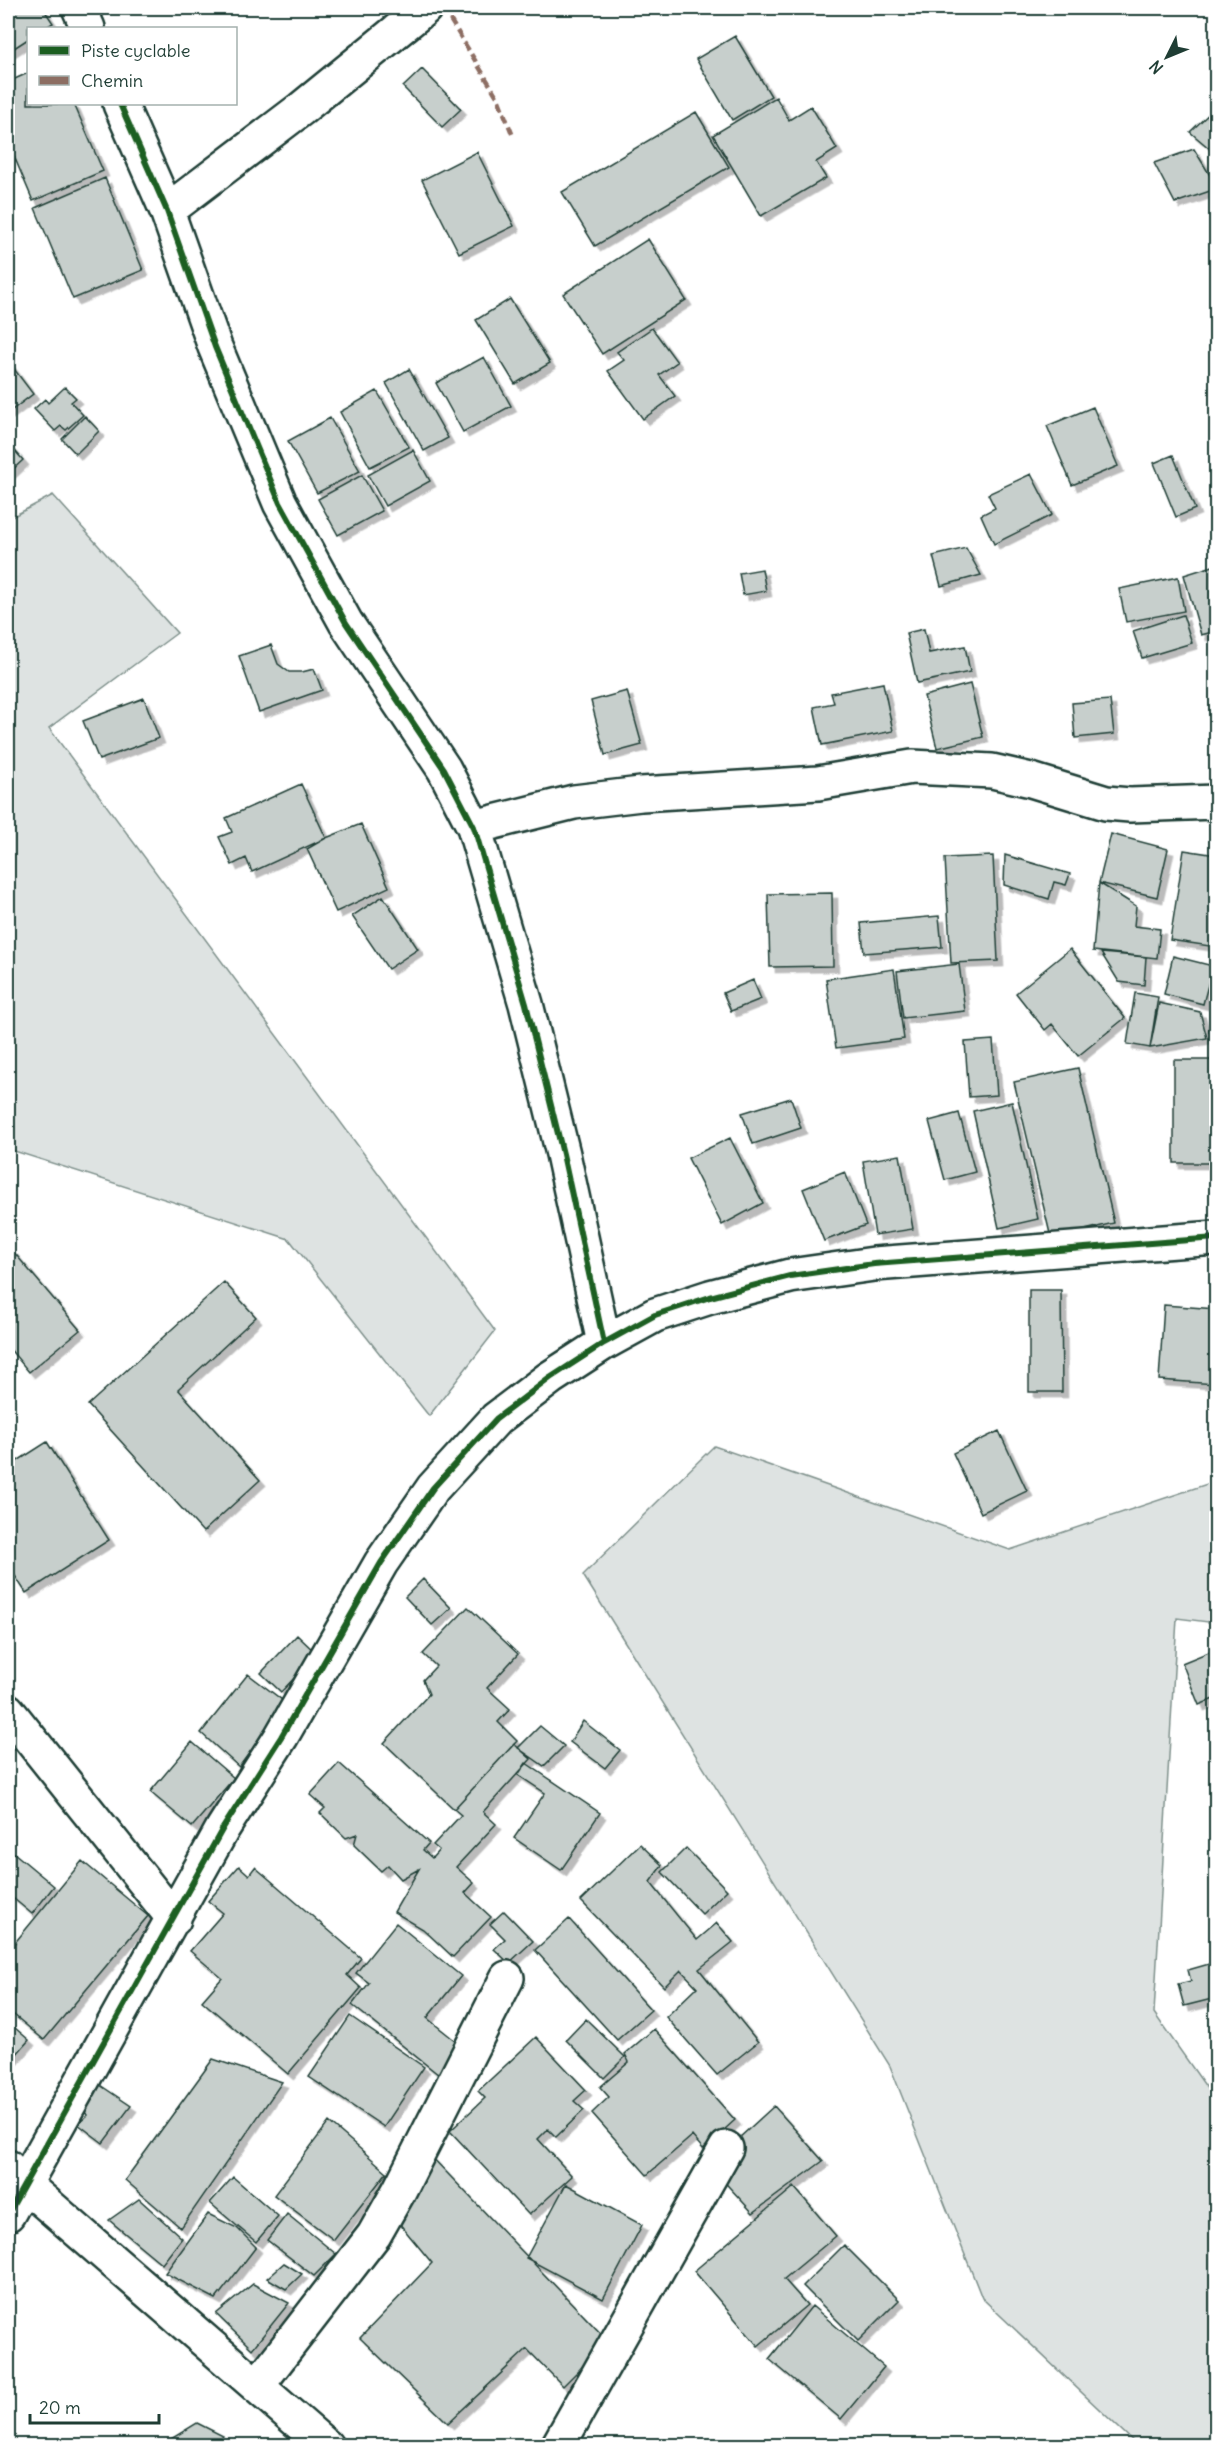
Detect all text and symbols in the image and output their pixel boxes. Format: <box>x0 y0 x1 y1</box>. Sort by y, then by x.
legend <box>27 27 237 105</box>
north arrow <box>1137 27 1197 87</box>
text: Piste cyclable <box>81 39 190 62</box>
text: N <box>1145 56 1167 78</box>
text: Chemin <box>81 69 143 92</box>
scale bar <box>30 2387 159 2425</box>
text: 20 m <box>39 2396 81 2419</box>

